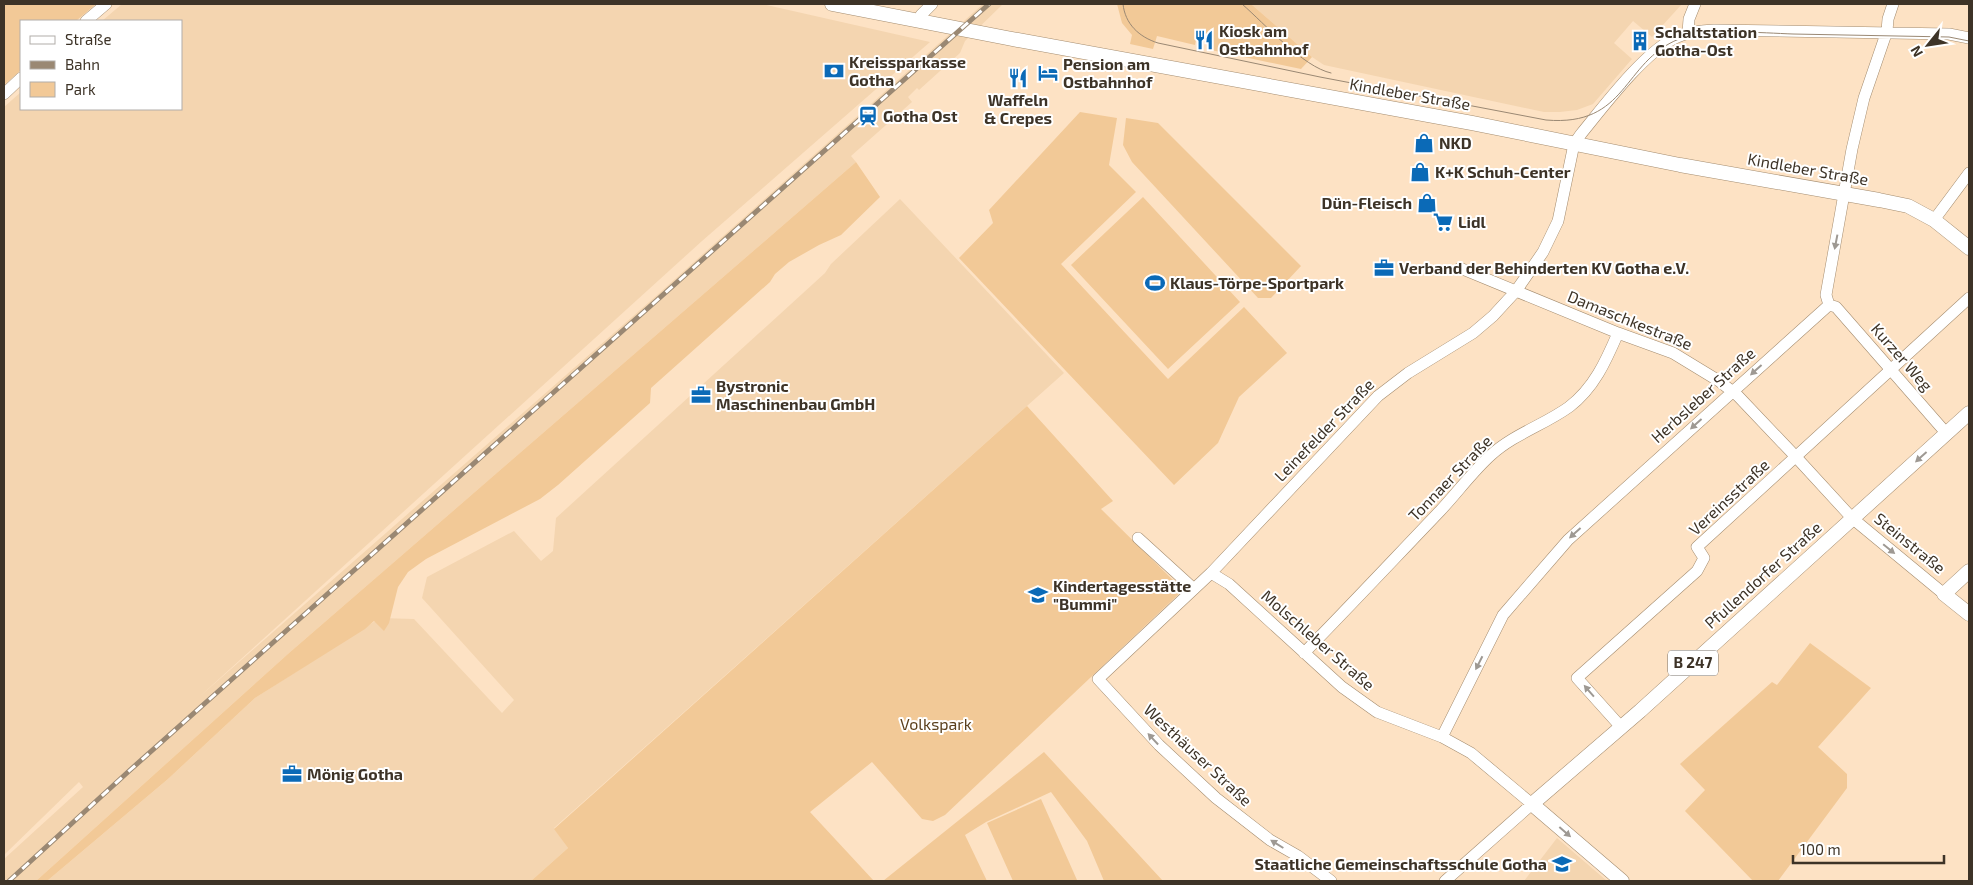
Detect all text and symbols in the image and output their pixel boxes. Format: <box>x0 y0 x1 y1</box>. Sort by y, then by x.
legend <box>20 20 182 110</box>
north arrow <box>1903 20 1953 70</box>
place label: Kiosk am Ostbahnhof <box>1219 21 1309 58</box>
place label: Schaltstation Gotha-Ost <box>1655 22 1757 59</box>
restaurant icon: Kiosk am Ostbahnhof <box>1193 29 1215 51</box>
text: Straße <box>65 30 111 48</box>
building icon: Schaltstation Gotha-Ost <box>1629 30 1651 52</box>
text: N <box>1906 43 1926 60</box>
place label: Kreissparkasse Gotha <box>849 52 966 89</box>
place label: Pension am Ostbahnhof <box>1063 54 1153 91</box>
text: Bahn <box>65 55 100 73</box>
bank icon: Kreissparkasse Gotha <box>823 60 845 82</box>
hotel icon: Pension am Ostbahnhof <box>1037 62 1059 84</box>
restaurant icon: Waffeln & Crepes <box>1007 67 1029 89</box>
street label: Kindleber Straße <box>1348 74 1472 113</box>
text: Park <box>65 80 96 98</box>
place label: Waffeln & Crepes <box>984 90 1052 127</box>
station icon: Gotha Ost <box>857 105 879 127</box>
place label: Gotha Ost <box>883 106 958 125</box>
shop icon: NKD <box>1413 132 1435 154</box>
place label: NKD <box>1439 133 1472 152</box>
street label: Kindleber Straße <box>1746 149 1870 188</box>
shop icon: K+K Schuh-Center <box>1409 161 1431 183</box>
place label: K+K Schuh-Center <box>1435 162 1571 181</box>
shop icon: Dün-Fleisch <box>1416 192 1438 214</box>
place label: Dün-Fleisch <box>1321 193 1412 212</box>
supermarket icon: Lidl <box>1432 211 1454 233</box>
place label: Lidl <box>1458 212 1487 231</box>
one-way arrow <box>1831 234 1839 250</box>
office icon: Verband der Behinderten KV Gotha e.V. <box>1373 257 1395 279</box>
place label: Verband der Behinderten KV Gotha e.V. <box>1399 258 1689 277</box>
sports icon: Klaus-Törpe-Sportpark <box>1144 272 1166 294</box>
place label: Klaus-Törpe-Sportpark <box>1170 273 1344 292</box>
street label: Damaschkestraße <box>1565 286 1695 353</box>
street label: Kurzer Weg <box>1868 319 1937 394</box>
street label: Herbsleber Straße <box>1647 343 1759 446</box>
one-way arrow <box>1750 364 1762 376</box>
street label: Leinefelder Straße <box>1270 375 1377 485</box>
place label: Bystronic Maschinenbau GmbH <box>716 376 875 413</box>
office icon: Bystronic Maschinenbau GmbH <box>690 384 712 406</box>
one-way arrow <box>1690 418 1702 430</box>
street label: Tonnaer Straße <box>1404 431 1495 524</box>
one-way arrow <box>1915 451 1928 462</box>
street label: Vereinsstraße <box>1685 455 1773 539</box>
street label: Steinstraße <box>1871 508 1950 577</box>
street label: Pfullendorfer Straße <box>1700 517 1825 632</box>
one-way arrow <box>1570 527 1582 539</box>
one-way arrow <box>1883 544 1896 555</box>
place label: Kindertagesstätte "Bummi" <box>1053 576 1191 613</box>
school or university icon: Kindertagesstätte "Bummi" <box>1027 584 1049 606</box>
street label: Molschleber Straße <box>1258 585 1379 694</box>
road number: B 247 <box>1668 650 1718 676</box>
one-way arrow <box>1475 655 1483 670</box>
one-way arrow <box>1583 685 1595 697</box>
street label: Westhäuser Straße <box>1140 700 1256 810</box>
park label: Volkspark <box>900 714 972 733</box>
one-way arrow <box>1147 733 1159 745</box>
office icon: Mönig Gotha <box>281 763 303 785</box>
place label: Mönig Gotha <box>307 764 403 783</box>
one-way arrow <box>1558 827 1571 838</box>
scale bar <box>1793 832 1944 864</box>
one-way arrow <box>1270 839 1284 848</box>
text: 100 m <box>1800 840 1841 858</box>
school or university icon: Staatliche Gemeinschaftsschule Gotha <box>1551 853 1573 875</box>
place label: Staatliche Gemeinschaftsschule Gotha <box>1254 854 1547 873</box>

